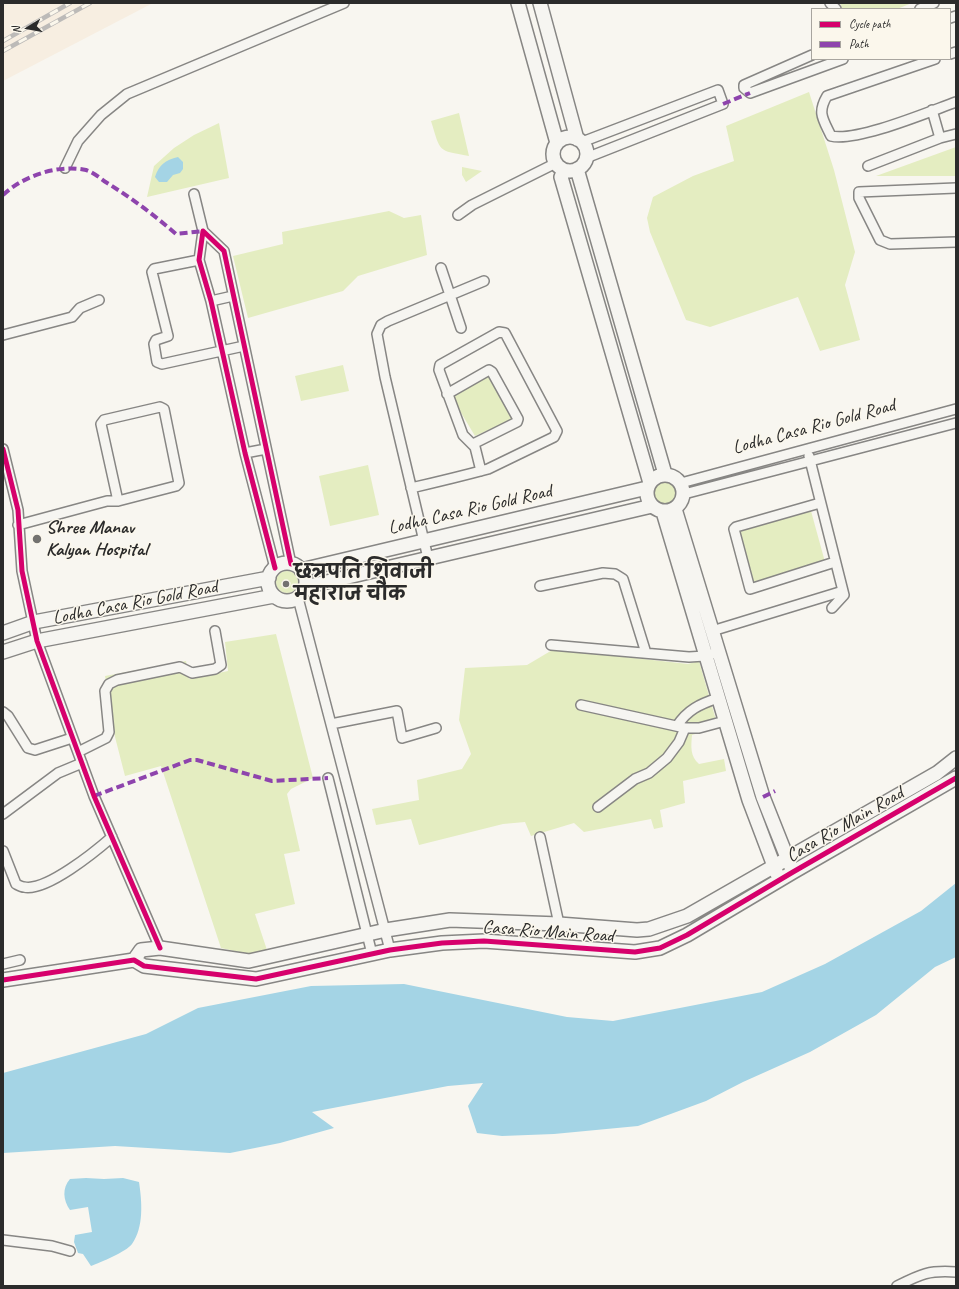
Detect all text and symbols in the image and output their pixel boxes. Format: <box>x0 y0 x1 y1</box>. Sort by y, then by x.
north arrow <box>8 8 48 48</box>
legend <box>811 8 951 60</box>
text: Cycle path <box>849 16 891 32</box>
text: N <box>9 26 24 35</box>
text: Path <box>849 36 869 52</box>
street label: Lodha Casa Rio Gold Road <box>730 394 898 460</box>
street label: Lodha Casa Rio Gold Road <box>386 480 554 540</box>
place label: Shree Manav Kalyan Hospital <box>46 517 147 561</box>
marker: Shree Manav Kalyan Hospital <box>31 533 43 545</box>
place label: छत्रपति शिवाजी महाराज चौक <box>294 562 433 606</box>
street label: Lodha Casa Rio Gold Road <box>51 576 219 630</box>
marker: छत्रपति शिवाजी महाराज चौक <box>281 579 291 589</box>
street label: Casa Rio Main Road <box>782 782 908 868</box>
street label: Casa Rio Main Road <box>482 916 614 948</box>

